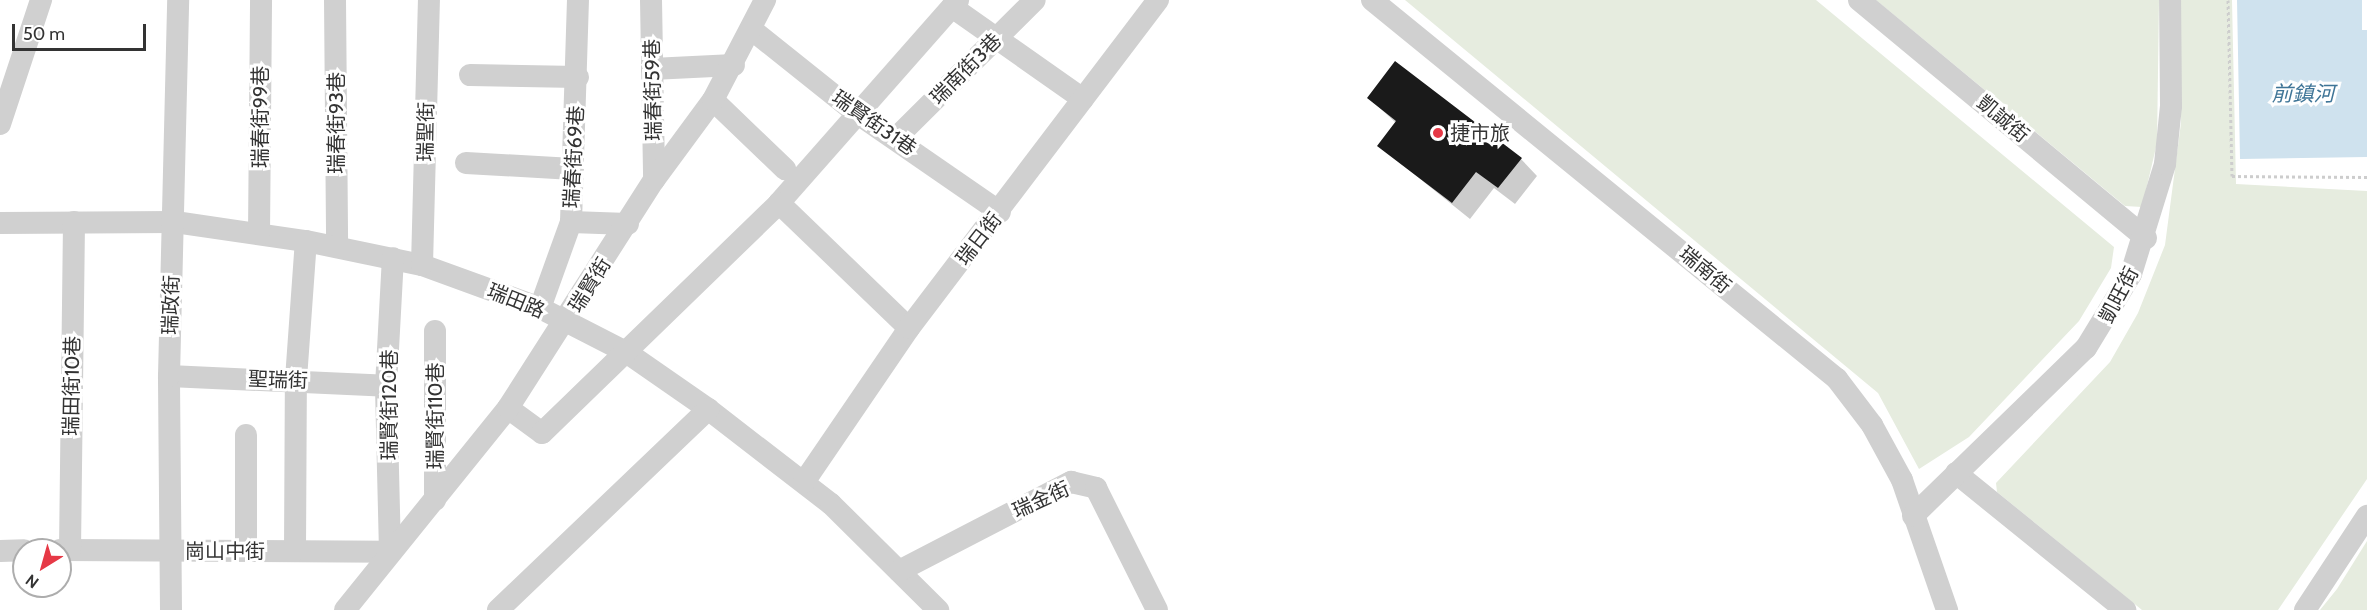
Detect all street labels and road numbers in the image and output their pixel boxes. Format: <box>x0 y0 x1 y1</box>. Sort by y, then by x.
street label: 瑞南街3巷 <box>925 28 1007 110</box>
street label: 瑞春街59巷 <box>640 39 666 141</box>
street label: 瑞春街99巷 <box>248 66 272 168</box>
street label: 瑞春街93巷 <box>324 72 348 174</box>
street label: 瑞賢街31巷 <box>827 85 921 161</box>
street label: 凱誠街 <box>1972 91 2034 147</box>
street label: 瑞聖街 <box>413 102 439 162</box>
street label: 瑞春街69巷 <box>559 105 589 209</box>
street label: 瑞日街 <box>951 208 1007 270</box>
street label: 瑞南街 <box>1674 242 1736 298</box>
street label: 瑞賢街 <box>564 253 616 317</box>
street label: 凱旺街 <box>2094 263 2144 327</box>
street label: 瑞政街 <box>158 275 184 335</box>
street label: 瑞田路 <box>484 279 548 323</box>
street label: 瑞田街10巷 <box>59 336 85 436</box>
street label: 瑞賢街120巷 <box>377 350 401 460</box>
street label: 瑞賢街110巷 <box>423 363 447 469</box>
street label: 聖瑞街 <box>248 367 308 393</box>
street label: 瑞金街 <box>1009 477 1073 523</box>
street label: 崗山中街 <box>185 539 265 563</box>

